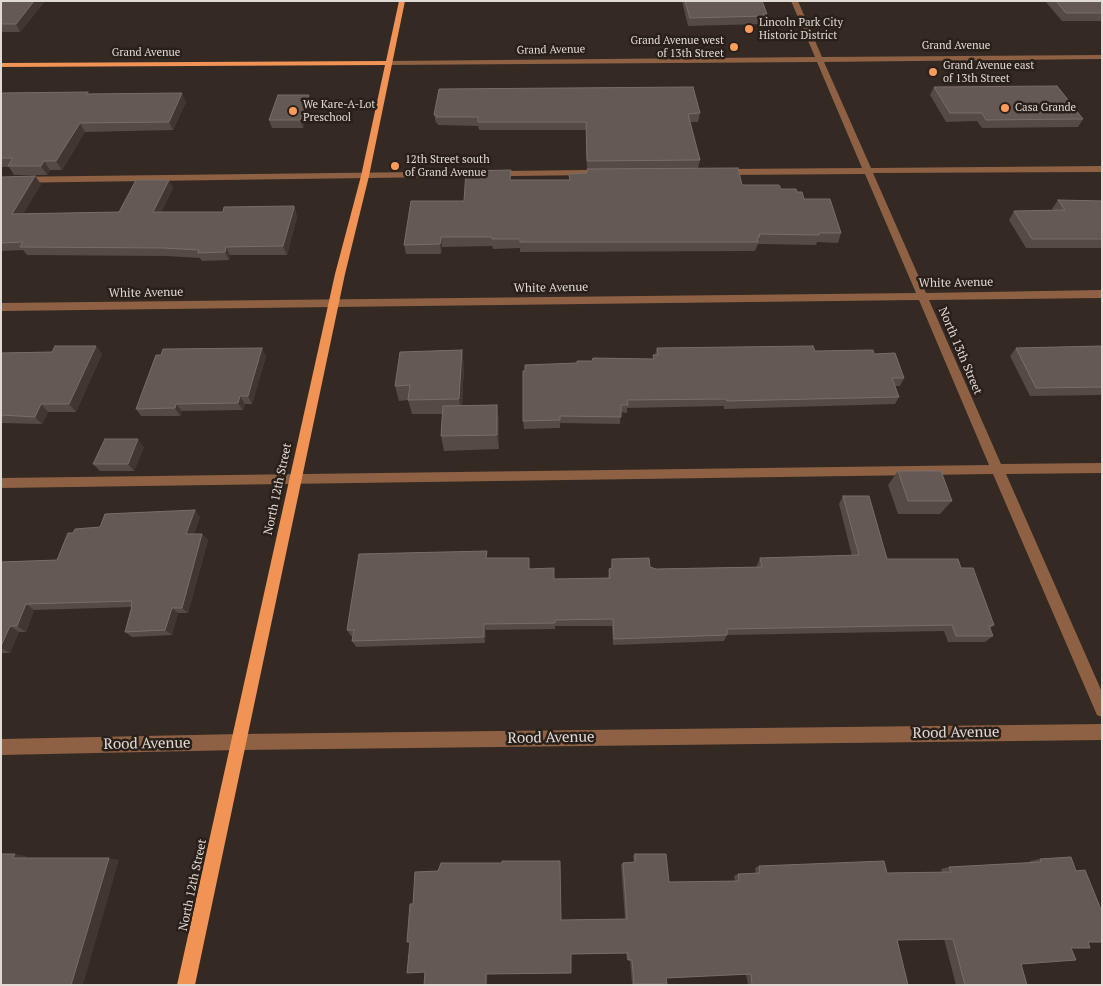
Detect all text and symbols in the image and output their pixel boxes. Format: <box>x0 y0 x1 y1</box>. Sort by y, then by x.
place label: Lincoln Park City Historic District <box>759 16 843 42</box>
marker: Lincoln Park City Historic District <box>743 23 755 35</box>
place label: Grand Avenue west of 13th Street <box>630 34 724 60</box>
street label: Grand Avenue <box>922 39 990 53</box>
marker: Grand Avenue west of 13th Street <box>728 41 740 53</box>
street label: Grand Avenue <box>517 43 585 57</box>
street label: Grand Avenue <box>112 46 180 60</box>
place label: Grand Avenue east of 13th Street <box>943 59 1034 85</box>
marker: Grand Avenue east of 13th Street <box>927 66 939 78</box>
place label: We Kare-A-Lot Preschool <box>303 98 375 124</box>
place label: Casa Grande <box>1015 101 1076 115</box>
marker: Casa Grande <box>999 102 1011 114</box>
marker: We Kare-A-Lot Preschool <box>287 105 299 117</box>
place label: 12th Street south of Grand Avenue <box>405 153 490 179</box>
marker: 12th Street south of Grand Avenue <box>389 160 401 172</box>
street label: White Avenue <box>919 275 993 291</box>
street label: White Avenue <box>514 280 588 296</box>
street label: White Avenue <box>109 285 183 301</box>
street label: North 13th Street <box>935 305 985 397</box>
street label: North 12th Street <box>261 442 295 536</box>
street label: Rood Avenue <box>912 723 1000 743</box>
street label: Rood Avenue <box>507 728 595 748</box>
street label: Rood Avenue <box>103 734 191 754</box>
street label: North 12th Street <box>176 838 210 932</box>

